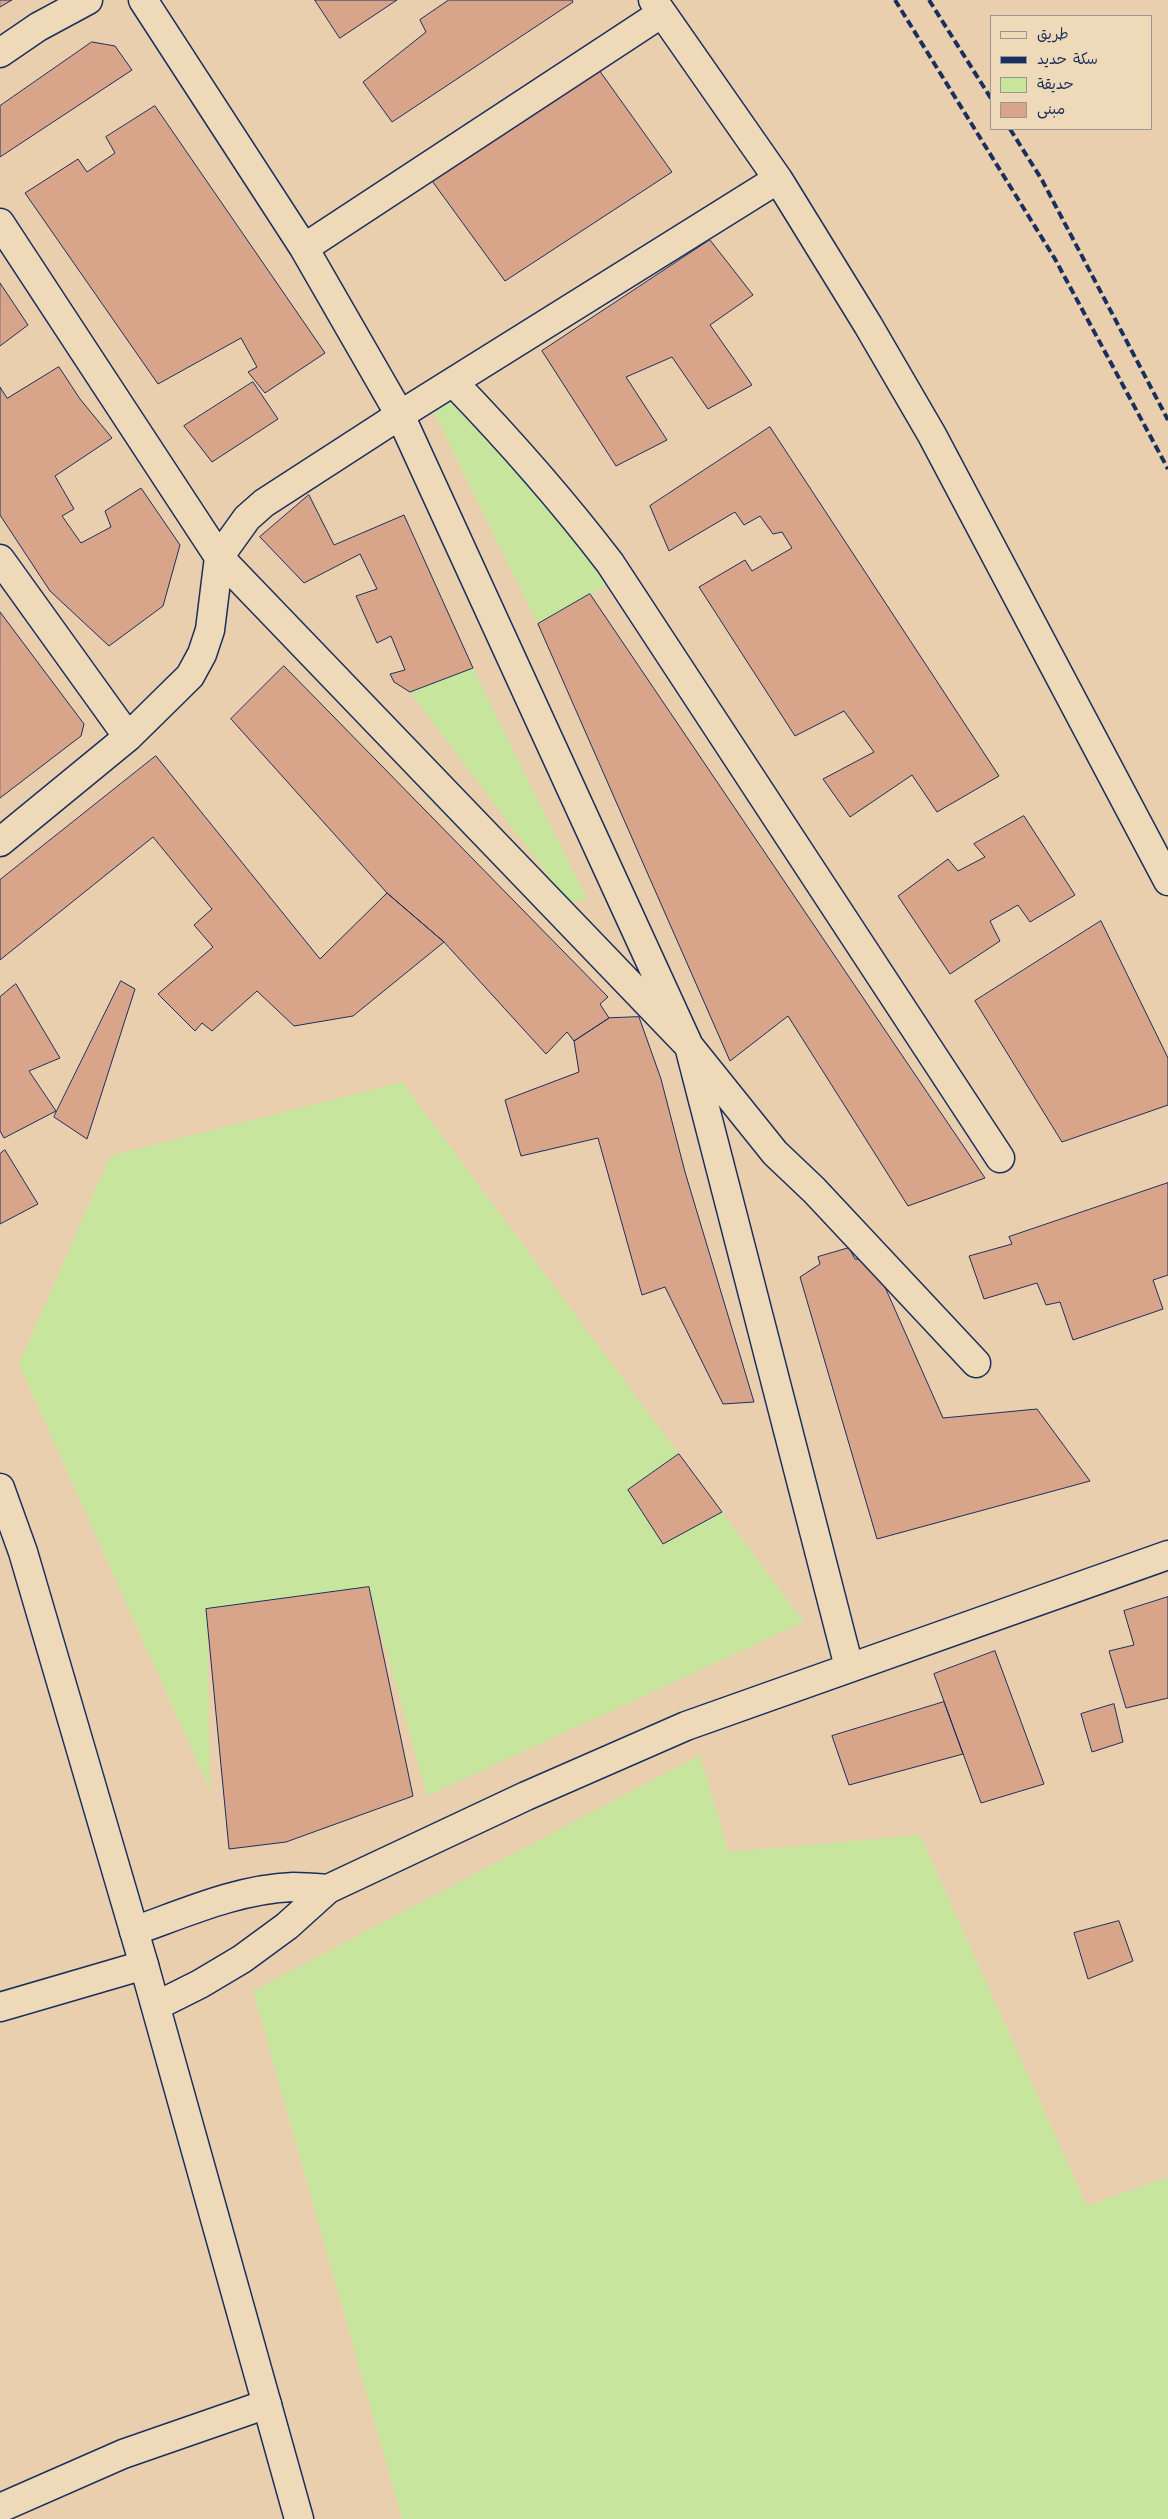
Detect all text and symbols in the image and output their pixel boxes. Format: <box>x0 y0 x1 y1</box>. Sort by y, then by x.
legend <box>990 15 1153 130</box>
text: طريق <box>1037 23 1069 47</box>
text: سكة حديد <box>1037 48 1098 72</box>
text: حديقة <box>1037 73 1074 97</box>
text: مبنى <box>1037 98 1065 122</box>

